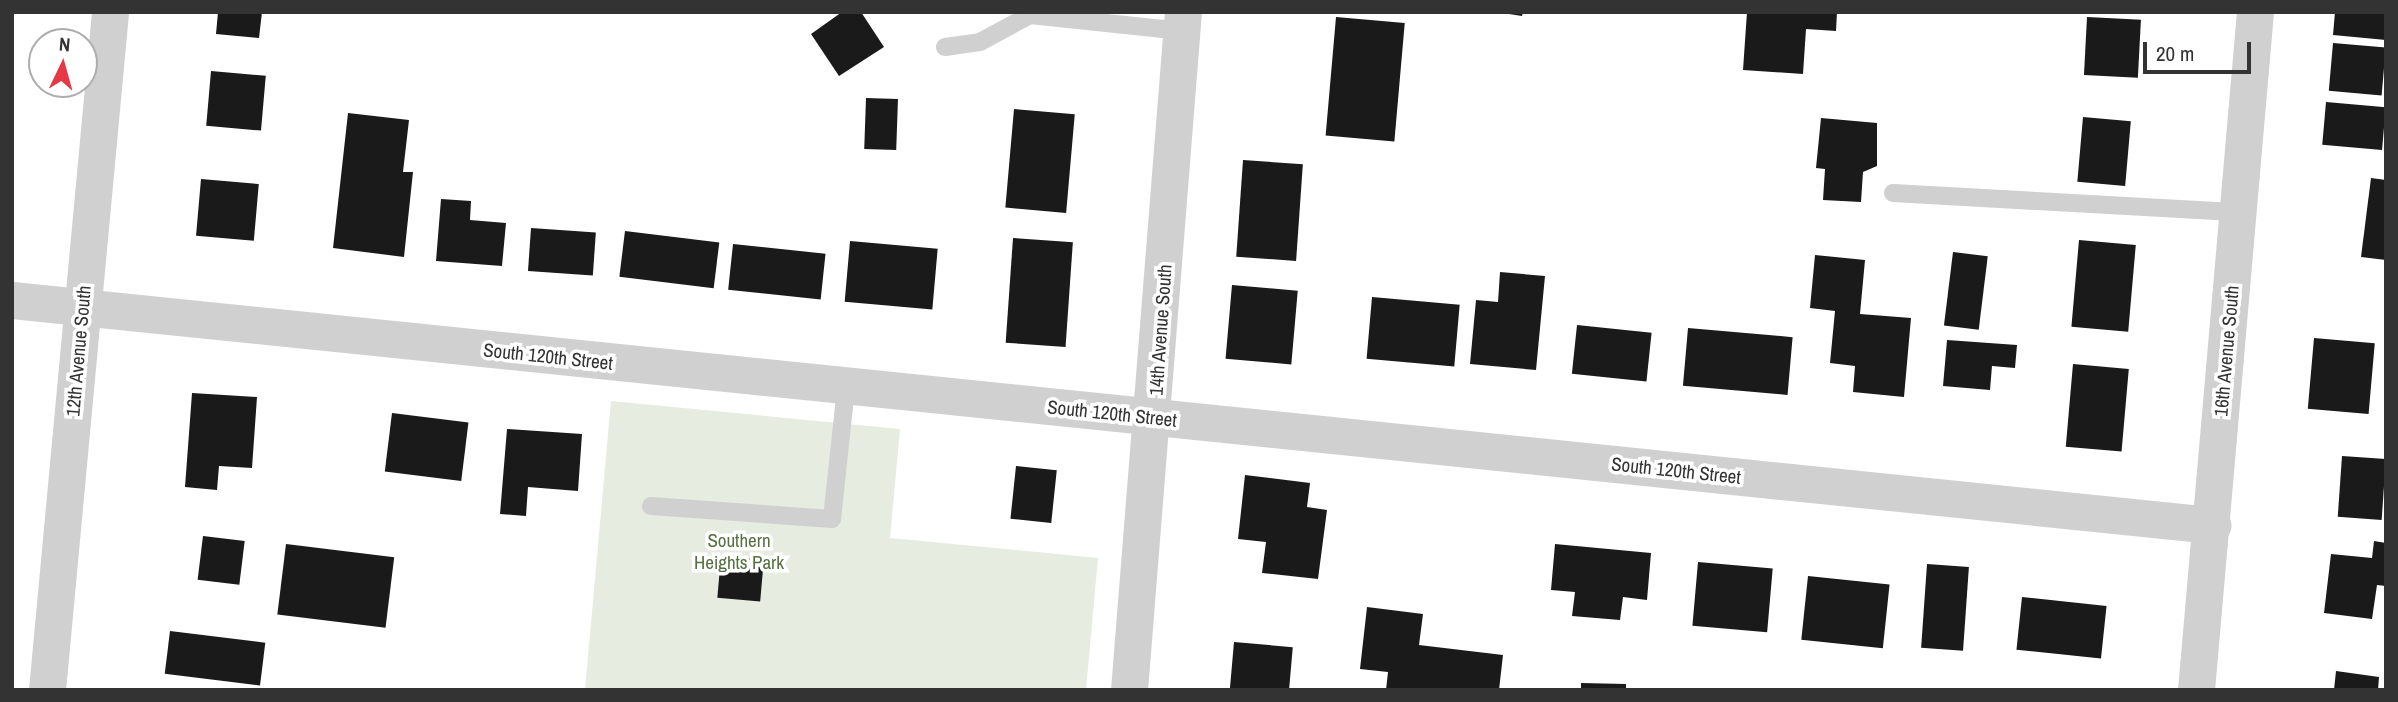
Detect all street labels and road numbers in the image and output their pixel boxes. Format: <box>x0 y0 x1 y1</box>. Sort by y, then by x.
street label: 14th Avenue South <box>1145 263 1177 397</box>
street label: 12th Avenue South <box>62 284 96 418</box>
street label: 16th Avenue South <box>2210 284 2244 418</box>
street label: South 120th Street <box>482 339 614 375</box>
street label: South 120th Street <box>1046 396 1178 432</box>
street label: South 120th Street <box>1610 453 1742 489</box>

